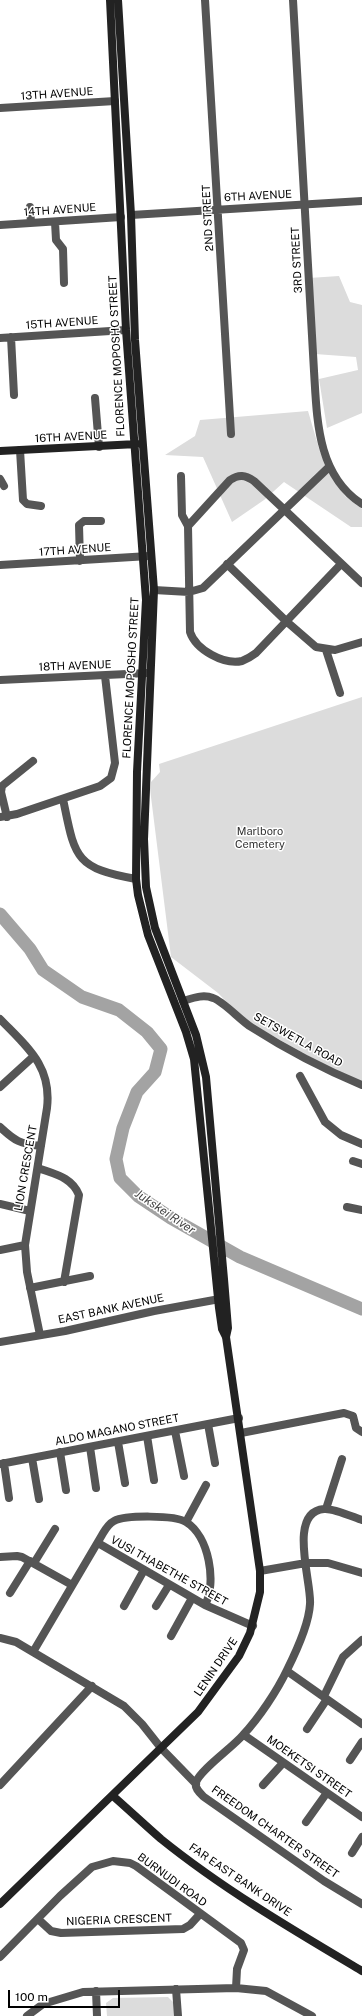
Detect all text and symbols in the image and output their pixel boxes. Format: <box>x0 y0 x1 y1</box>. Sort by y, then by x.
street label: 13TH AVENUE <box>20 85 94 103</box>
street label: 2ND STREET <box>200 184 216 252</box>
street label: 6TH AVENUE <box>224 188 292 204</box>
street label: 14TH AVENUE <box>23 201 97 219</box>
street label: 3RD STREET <box>289 227 305 293</box>
street label: FLORENCE MOPOSHO STREET <box>106 275 128 437</box>
street label: 15TH AVENUE <box>25 314 99 332</box>
street label: 16TH AVENUE <box>34 429 108 445</box>
street label: 17TH AVENUE <box>38 541 112 559</box>
street label: FLORENCE MOPOSHO STREET <box>120 597 142 759</box>
street label: 18TH AVENUE <box>38 658 112 674</box>
park label: Marlboro Cemetery <box>235 825 285 851</box>
street label: SETSWETLA ROAD <box>251 1010 345 1070</box>
street label: LION CRESCENT <box>12 1124 40 1212</box>
water label: Jukskei River <box>132 1187 198 1237</box>
street label: EAST BANK AVENUE <box>57 1291 165 1327</box>
street label: ALDO MAGANO STREET <box>54 1411 180 1449</box>
street label: VUSI THABETHE STREET <box>108 1533 230 1609</box>
street label: LENIN DRIVE <box>192 1635 240 1699</box>
street label: MOEKETSI STREET <box>264 1733 354 1801</box>
street label: FREEDOM CHARTER STREET <box>209 1783 341 1881</box>
street label: FAR EAST BANK DRIVE <box>186 1841 294 1919</box>
street label: BURNUDI ROAD <box>135 1850 209 1910</box>
street label: NIGERIA CRESCENT <box>66 1912 172 1928</box>
scale bar <box>10 1982 122 2008</box>
text: 100 m <box>15 1990 48 2004</box>

